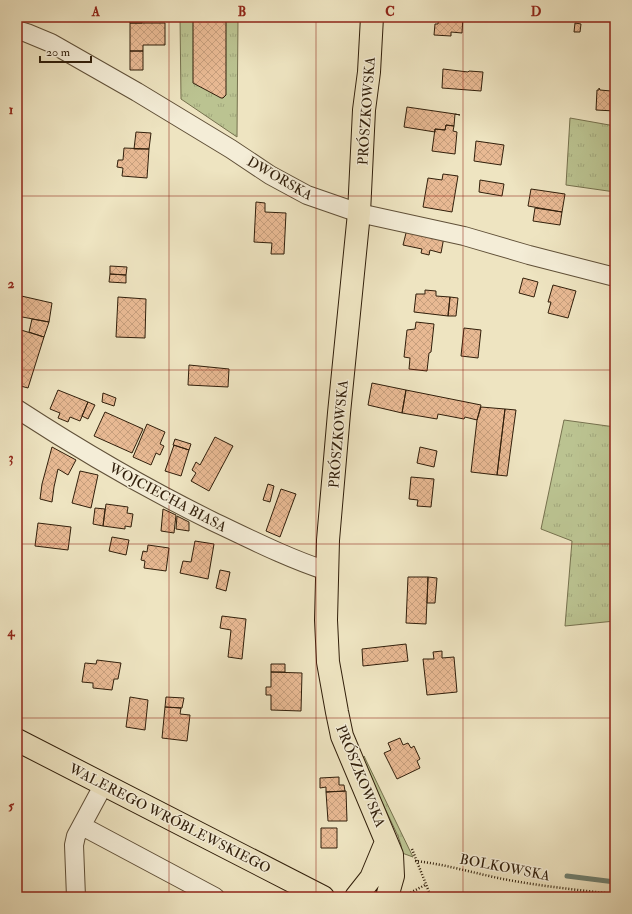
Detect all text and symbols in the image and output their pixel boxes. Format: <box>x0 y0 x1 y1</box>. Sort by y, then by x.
text: A <box>91 4 101 20</box>
text: B <box>238 4 246 20</box>
text: C <box>385 4 395 20</box>
text: D <box>531 4 542 20</box>
scale bar <box>40 38 91 64</box>
text: 20 m <box>46 45 71 60</box>
street label: PRÓSZKOWSKA <box>354 56 379 166</box>
text: 1 <box>9 102 14 118</box>
street label: DWORSKA <box>244 153 316 204</box>
text: 2 <box>8 276 15 292</box>
street label: PRÓSZKOWSKA <box>325 379 352 489</box>
text: 3 <box>9 450 14 466</box>
street label: WOJCIECHA BIASA <box>105 459 230 536</box>
text: 4 <box>6 624 15 640</box>
street label: PRÓSZKOWSKA <box>332 723 389 830</box>
street label: WALEREGO WRÓBLEWSKIEGO <box>65 760 273 877</box>
text: 5 <box>8 798 14 814</box>
street label: BOLKOWSKA <box>458 850 552 885</box>

